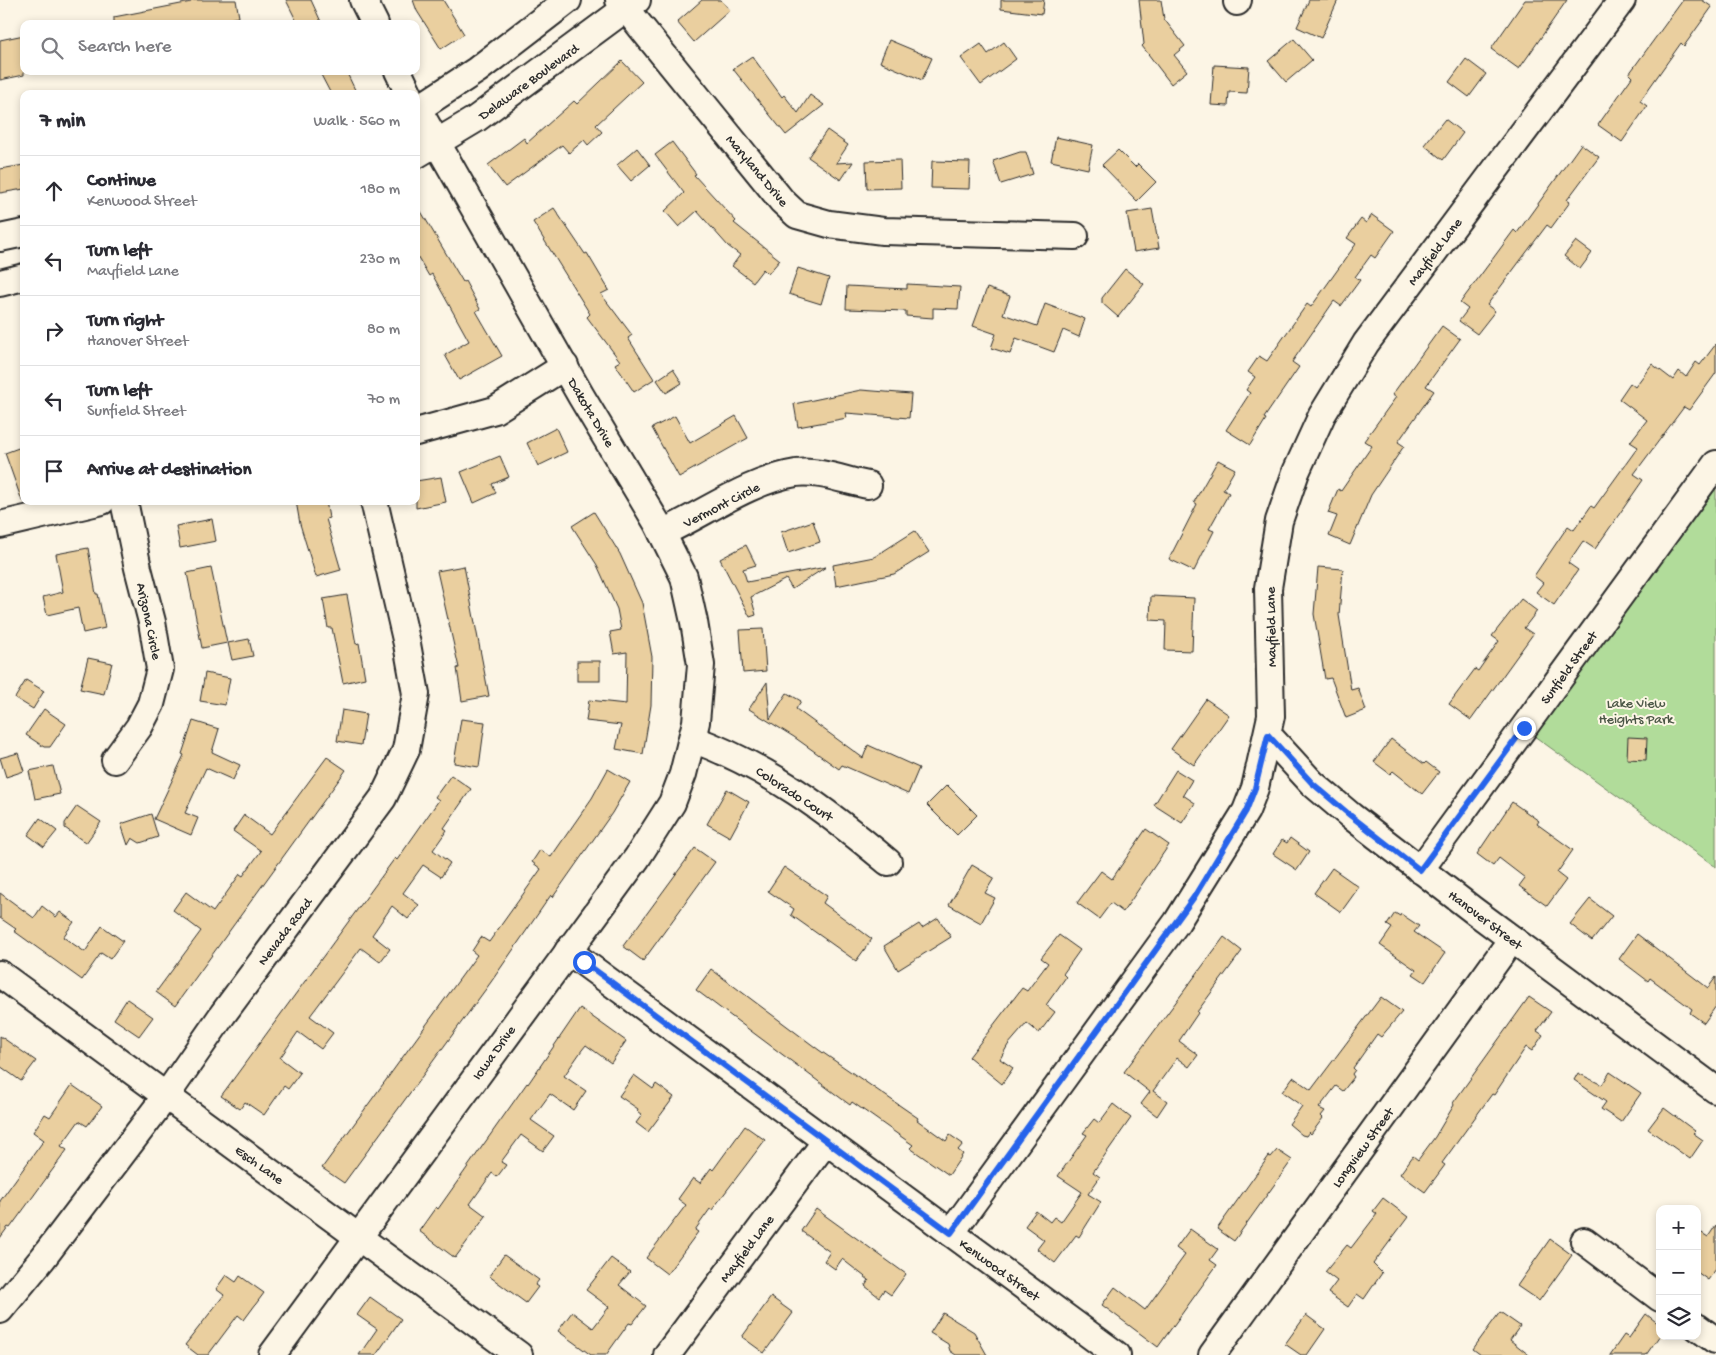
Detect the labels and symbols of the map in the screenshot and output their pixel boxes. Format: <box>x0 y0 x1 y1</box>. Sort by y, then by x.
street label: Delaware Boulevard <box>475 40 584 126</box>
street label: Maryland Drive <box>721 132 792 212</box>
street label: Mayfield Lane <box>1405 215 1467 290</box>
street label: Dakota Drive <box>562 375 618 452</box>
street label: Vermont Circle <box>680 479 764 533</box>
street label: Arizona Circle <box>131 582 164 662</box>
street label: Mayfield Lane <box>1263 586 1282 667</box>
street label: Sunfield Street <box>1538 628 1603 708</box>
park label: Lake View Heights Park <box>1599 696 1675 729</box>
route end <box>1513 717 1536 740</box>
street label: Colorado Court <box>752 764 837 827</box>
street label: Hanover Street <box>1444 888 1526 955</box>
street label: Nevada Road <box>255 894 318 970</box>
route start <box>573 951 596 974</box>
street label: Iowa Drive <box>470 1022 521 1084</box>
street label: Longview Street <box>1329 1104 1400 1192</box>
street label: Esch Lane <box>231 1143 287 1190</box>
street label: Mayfield Lane <box>717 1212 779 1287</box>
street label: Kenwood Street <box>955 1236 1043 1307</box>

